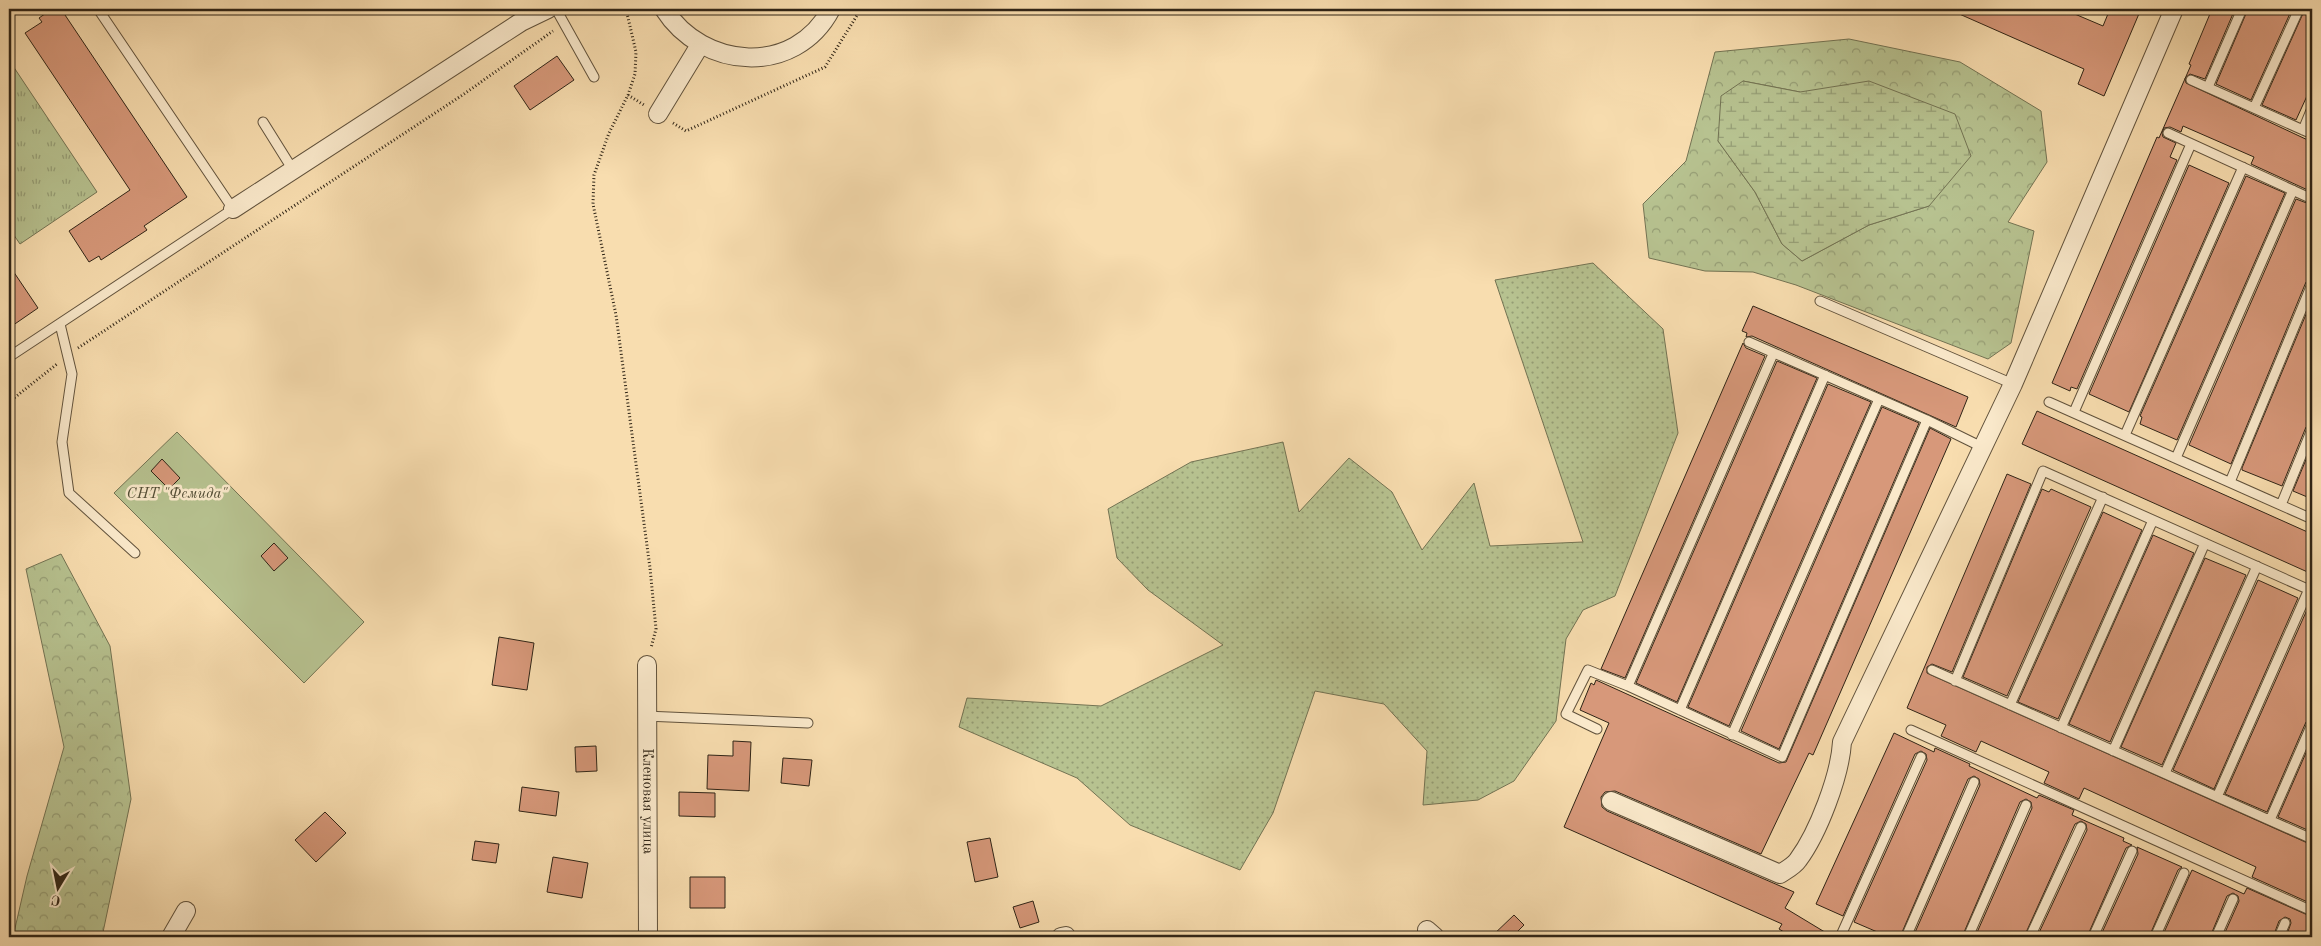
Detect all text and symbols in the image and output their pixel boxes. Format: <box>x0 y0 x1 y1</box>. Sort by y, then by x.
park label: СНТ "Фемида" <box>127 487 228 502</box>
street label: Кленовая улица <box>640 748 655 855</box>
north arrow <box>32 864 82 914</box>
text: С <box>50 892 62 908</box>

